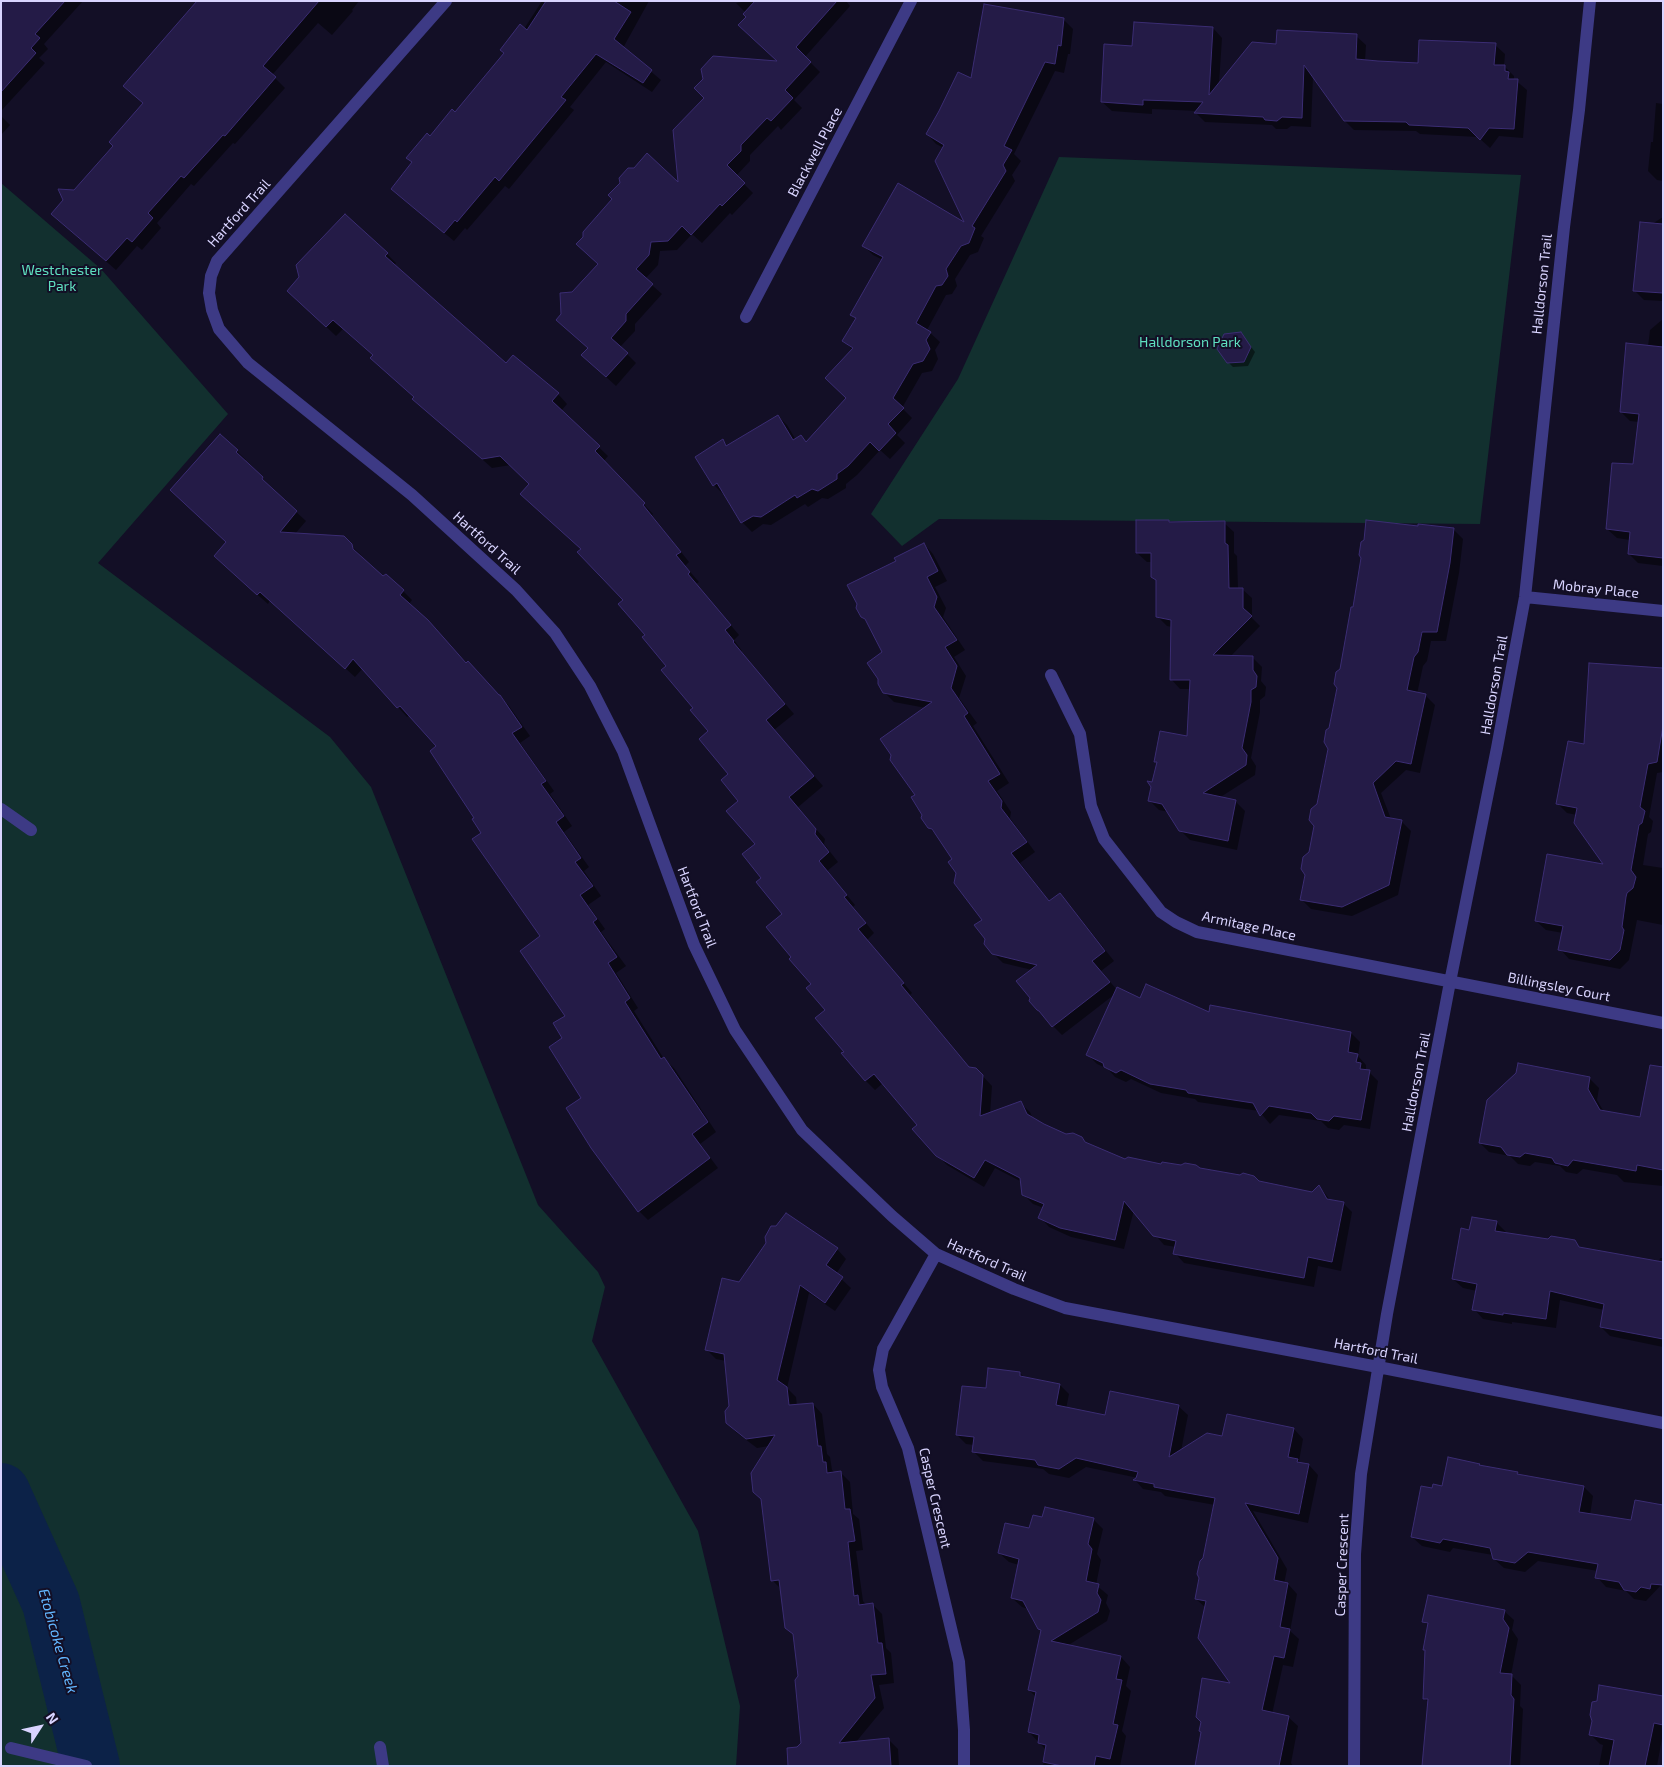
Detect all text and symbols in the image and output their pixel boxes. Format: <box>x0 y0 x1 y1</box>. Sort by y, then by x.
street label: Blackwell Place <box>784 104 846 200</box>
street label: Hartford Trail <box>204 176 274 250</box>
street label: Halldorson Trail <box>1528 233 1556 335</box>
park label: Westchester Park <box>21 262 103 294</box>
park label: Halldorson Park <box>1139 334 1241 350</box>
street label: Hartford Trail <box>450 508 524 578</box>
street label: Mobray Place <box>1552 576 1640 602</box>
street label: Halldorson Trail <box>1477 634 1511 736</box>
street label: Hartford Trail <box>674 864 720 950</box>
street label: Armitage Place <box>1200 908 1298 944</box>
street label: Billingsley Court <box>1506 969 1612 1005</box>
street label: Halldorson Trail <box>1398 1031 1434 1133</box>
street label: Hartford Trail <box>945 1235 1029 1285</box>
street label: Hartford Trail <box>1332 1335 1420 1367</box>
street label: Casper Crescent <box>915 1446 955 1550</box>
street label: Casper Crescent <box>1332 1513 1352 1617</box>
water label: Etobicoke Creek <box>34 1587 82 1695</box>
north arrow <box>15 1702 65 1752</box>
text: N <box>43 1709 63 1727</box>

